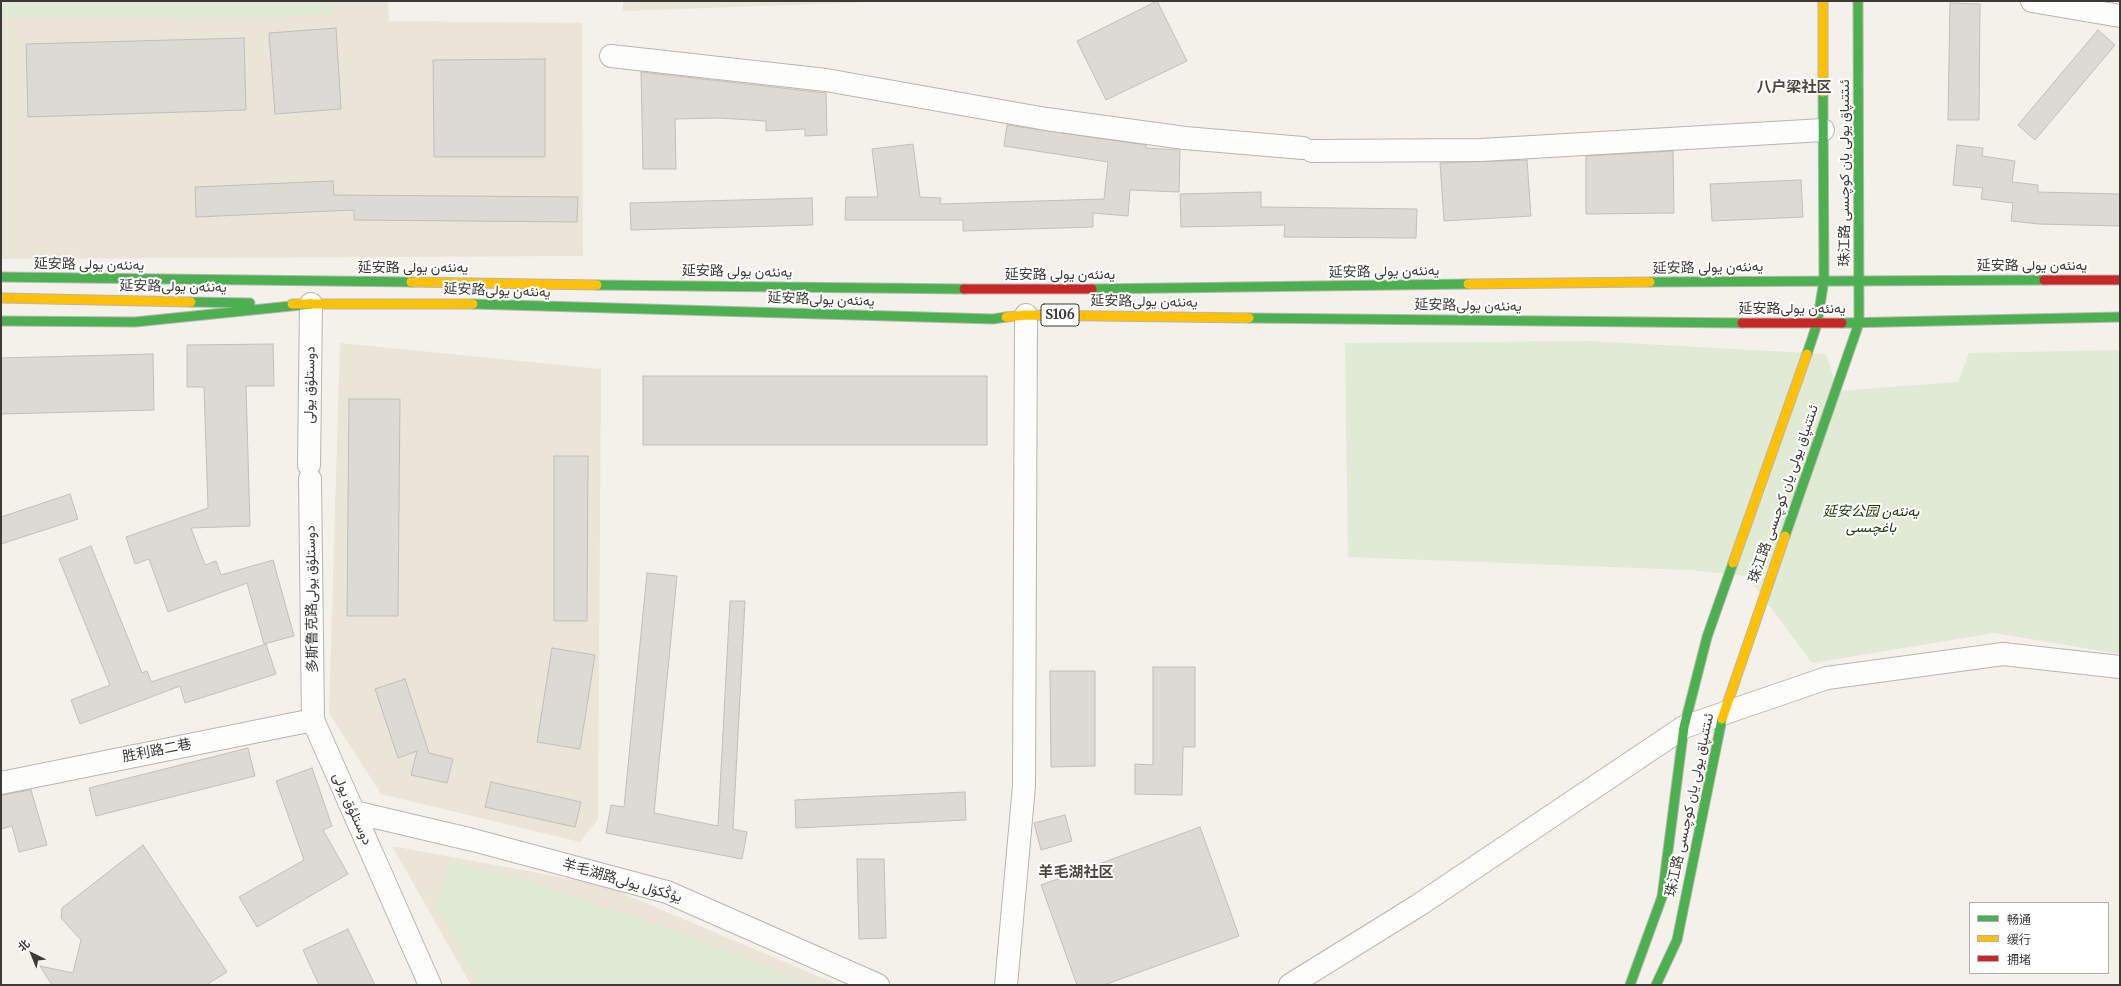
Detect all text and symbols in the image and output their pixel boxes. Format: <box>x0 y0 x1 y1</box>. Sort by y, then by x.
district label: 八户梁社区 <box>1757 79 1831 97</box>
street label: 珠江路 ئىتتىپاق يولى يان كوچىسى <box>1837 79 1853 267</box>
street label: 延安路 يەنئەن يولى <box>34 256 144 274</box>
street label: 延安路 يەنئەن يولى <box>1977 258 2087 274</box>
street label: 延安路 يەنئەن يولى <box>1653 259 1763 277</box>
street label: 延安路 يەنئەن يولى <box>358 260 468 276</box>
street label: 延安路 يەنئەن يولى <box>682 263 792 281</box>
street label: 延安路 يەنئەن يولى <box>1329 263 1439 281</box>
street label: 延安路 يەنئەن يولى <box>1005 267 1115 283</box>
street label: 延安路يەنئەن يولى <box>119 278 227 296</box>
street label: 延安路يەنئەن يولى <box>443 281 551 301</box>
street label: 延安路يەنئەن يولى <box>767 290 875 310</box>
street label: 延安路يەنئەن يولى <box>1090 293 1198 311</box>
street label: 延安路يەنئەن يولى <box>1414 297 1522 315</box>
street label: 延安路يەنئەن يولى <box>1738 301 1846 317</box>
road number: S106 <box>1041 304 1079 326</box>
street label: دوستلۇق يولى <box>301 346 319 424</box>
street label: 珠江路 ئىتتىپاق يولى يان كوچىسى <box>1746 403 1822 585</box>
park label: 延安公园 يەنئەن باغچىسى <box>1823 504 1919 536</box>
street label: 多斯鲁克路دوستلۇق يولى <box>302 525 322 673</box>
street label: 珠江路 ئىتتىپاق يولى يان كوچىسى <box>1662 712 1718 898</box>
street label: 胜利路二巷 <box>121 736 193 766</box>
street label: دوستلۇق يولى <box>329 770 375 848</box>
street label: 羊毛湖路يۇڭكۆل يولى <box>560 856 684 906</box>
district label: 羊毛湖社区 <box>1039 864 1113 882</box>
legend <box>1969 902 2109 974</box>
text: 畅通 <box>2007 912 2031 927</box>
text: 缓行 <box>2007 932 2031 947</box>
north arrow <box>12 934 52 974</box>
text: 北 <box>15 936 33 954</box>
text: 拥堵 <box>2007 952 2031 967</box>

